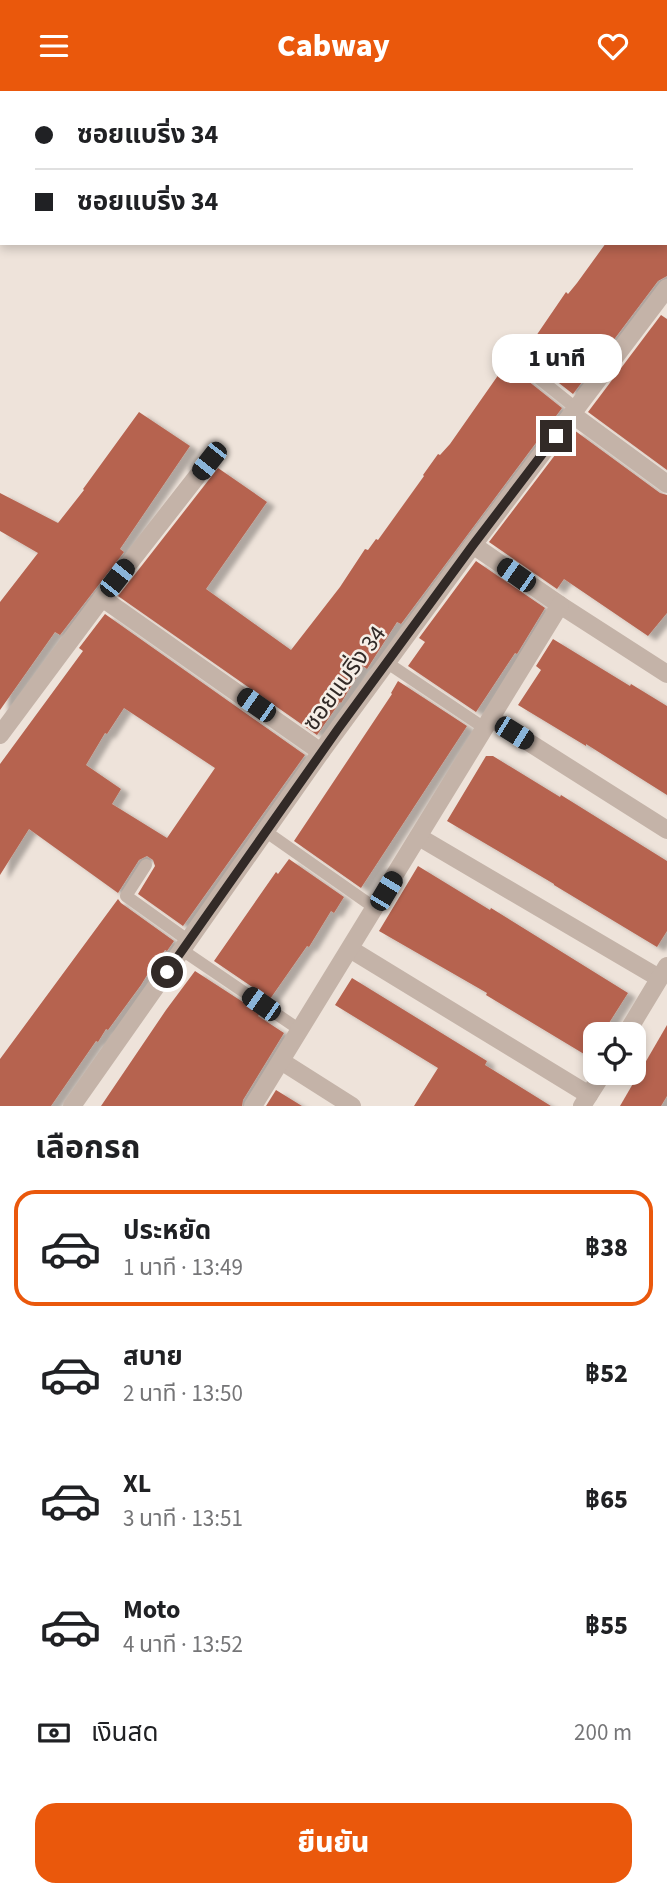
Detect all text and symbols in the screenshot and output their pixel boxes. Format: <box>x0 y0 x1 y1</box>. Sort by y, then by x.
text: Cabway <box>277 23 390 69</box>
icon: menu <box>35 27 73 65</box>
icon: heart <box>594 27 632 65</box>
text: ซอยแบริ่ง 34 <box>77 116 218 153</box>
text: ซอยแบริ่ง 34 <box>77 183 218 220</box>
callout: 1 นาที <box>491 335 621 383</box>
text: 1 นาที <box>528 342 586 375</box>
route end <box>540 420 572 452</box>
car <box>188 438 231 484</box>
car <box>493 554 540 596</box>
car <box>96 555 139 601</box>
street label: ซอยแบริ่ง 34 <box>294 618 395 738</box>
car <box>233 684 280 726</box>
car <box>491 713 538 753</box>
car <box>367 868 406 914</box>
route start <box>151 956 183 988</box>
car <box>238 983 285 1025</box>
map controls <box>583 1022 646 1085</box>
button: locate <box>583 1022 646 1085</box>
text: เลือกรถ <box>35 1125 140 1171</box>
text: ประหยัด <box>123 1212 211 1249</box>
icon: car <box>39 1217 102 1280</box>
text: ฿38 <box>585 1229 628 1266</box>
text: 1 นาที · 13:49 <box>123 1251 243 1284</box>
text: สบาย <box>123 1338 183 1375</box>
icon: car <box>39 1343 102 1406</box>
text: ฿52 <box>585 1355 628 1392</box>
text: 2 นาที · 13:50 <box>123 1377 243 1410</box>
text: XL <box>123 1465 151 1502</box>
icon: car <box>39 1469 102 1532</box>
text: ฿65 <box>585 1481 628 1518</box>
text: 3 นาที · 13:51 <box>123 1502 243 1535</box>
text: Moto <box>123 1591 180 1628</box>
icon: car <box>39 1595 102 1658</box>
text: ฿55 <box>585 1607 628 1644</box>
text: 4 นาที · 13:52 <box>123 1628 243 1661</box>
icon: cash <box>35 1714 73 1752</box>
text: เงินสด <box>91 1714 158 1751</box>
text: 200 m <box>574 1716 632 1749</box>
button: ยืนยัน <box>35 1803 632 1883</box>

